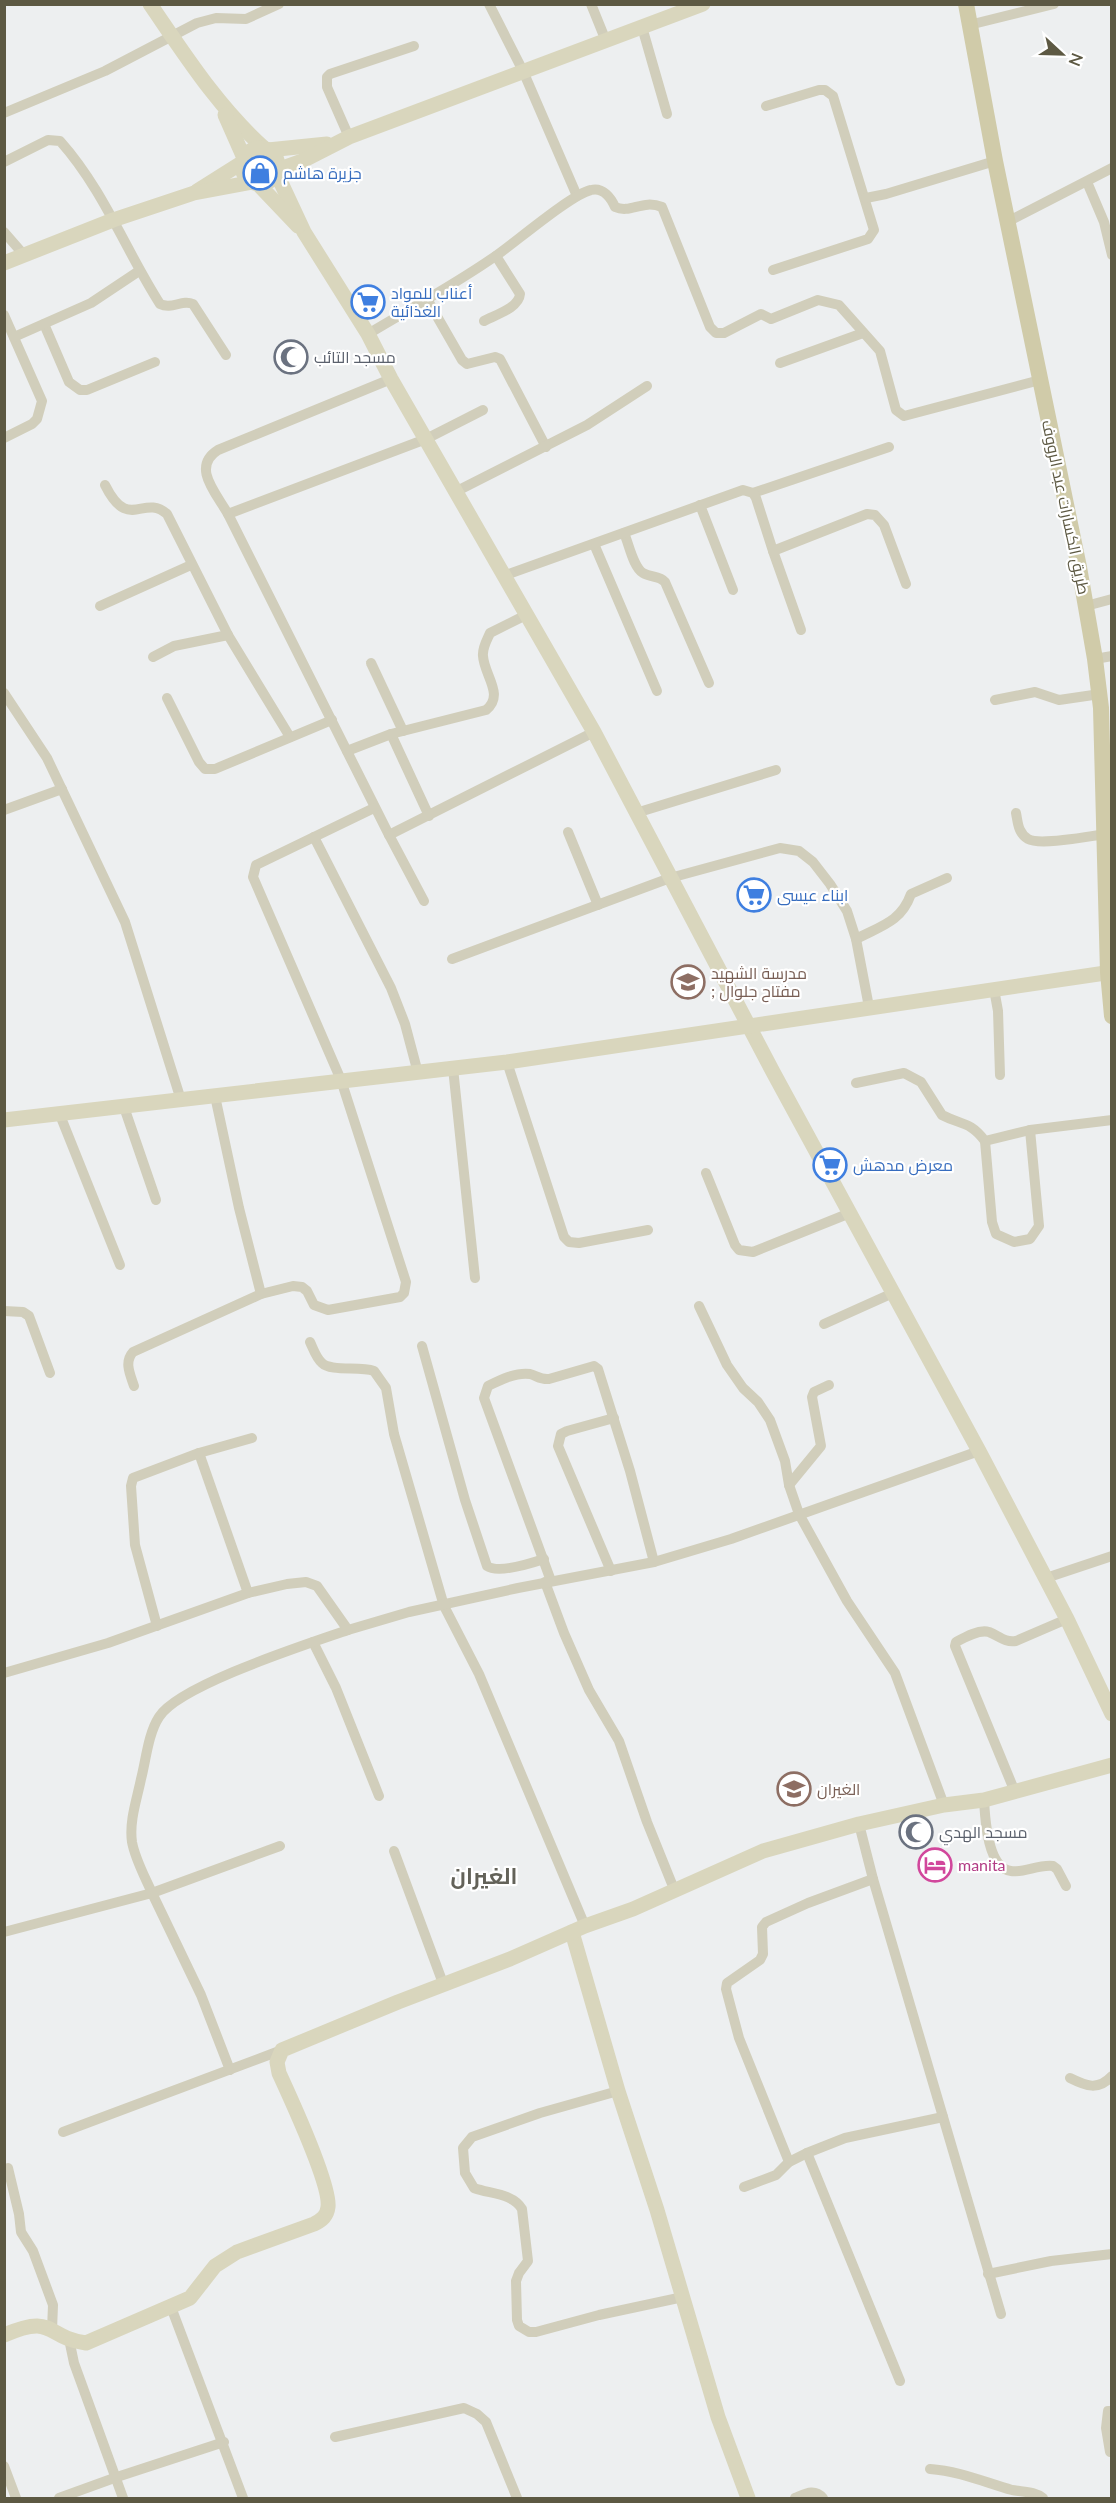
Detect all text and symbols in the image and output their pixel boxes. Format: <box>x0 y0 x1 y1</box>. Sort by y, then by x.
north arrow <box>1032 24 1092 84</box>
text: N <box>1065 51 1087 69</box>
shop icon: جزيرة هاشم <box>242 155 278 191</box>
place label: جزيرة هاشم <box>283 163 362 185</box>
place label: أعناب للمواد الغذائية <box>391 283 472 321</box>
supermarket icon: أعناب للمواد الغذائية <box>350 284 386 320</box>
mosque icon: مسجد التائب <box>273 339 309 375</box>
place label: مسجد التائب <box>314 347 396 367</box>
street label: طريق الكسارات عبد الرووف <box>1037 418 1094 596</box>
supermarket icon: ابناء عيسى <box>736 877 772 913</box>
place label: ابناء عيسى <box>777 885 848 906</box>
place label: مدرسة الشهيد ; مفتاح جلوال <box>711 963 807 1003</box>
school or university icon: مدرسة الشهيد ; مفتاح جلوال <box>670 964 706 1000</box>
supermarket icon: معرض مدهش <box>812 1147 848 1183</box>
place label: معرض مدهش <box>853 1155 953 1176</box>
school or university icon: الغيران <box>776 1771 812 1807</box>
place label: الغيران <box>817 1779 860 1800</box>
mosque icon: مسجد الهدي <box>898 1814 934 1850</box>
place label: مسجد الهدي <box>939 1822 1028 1846</box>
hotel icon: manita <box>917 1847 953 1883</box>
place label: manita <box>958 1855 1006 1874</box>
district label: الغيران <box>451 1862 517 1890</box>

